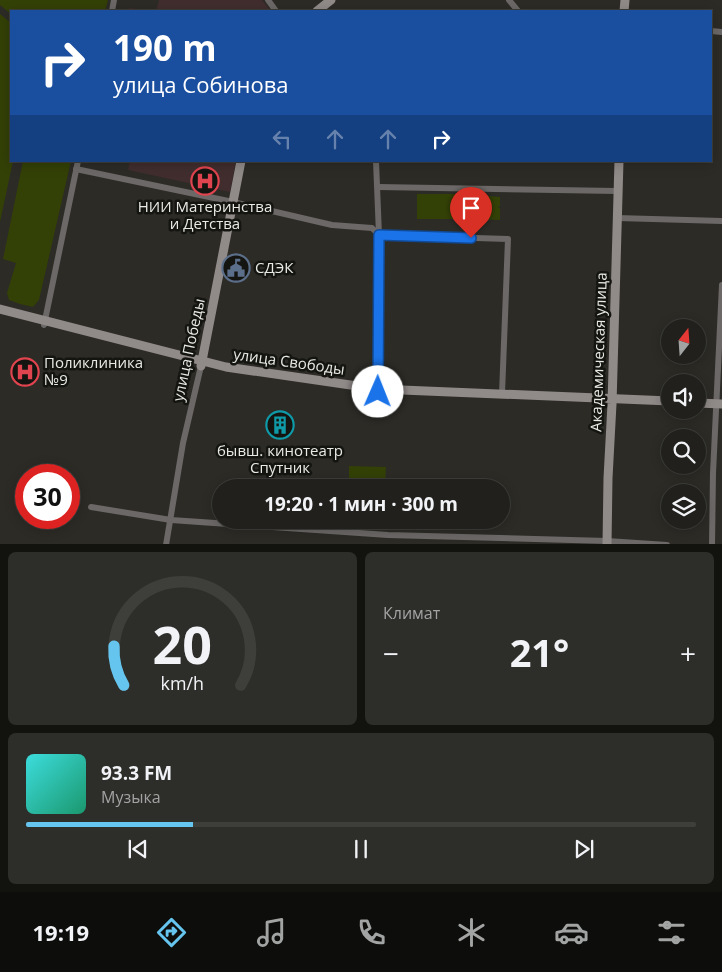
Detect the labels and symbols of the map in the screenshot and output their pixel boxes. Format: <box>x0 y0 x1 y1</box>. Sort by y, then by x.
hospital icon: НИИ Материнства и Детства <box>190 166 220 196</box>
pin <box>450 187 492 238</box>
place label: НИИ Материнства и Детства <box>138 196 272 233</box>
public building icon: СДЭК <box>221 253 251 283</box>
place label: СДЭК <box>255 257 294 277</box>
street label: Академическая улица <box>585 272 611 432</box>
street label: улица Победы <box>167 297 209 403</box>
north arrow <box>661 319 706 364</box>
street label: улица Свободы <box>232 343 346 379</box>
place label: Поликлиника №9 <box>44 352 143 389</box>
hospital icon: Поликлиника №9 <box>10 357 40 387</box>
position arrow <box>351 365 403 417</box>
building icon: бывш. кинотеатр Спутник <box>265 410 295 440</box>
place label: бывш. кинотеатр Спутник <box>217 440 343 477</box>
speed limit sign: 30 <box>15 464 80 529</box>

